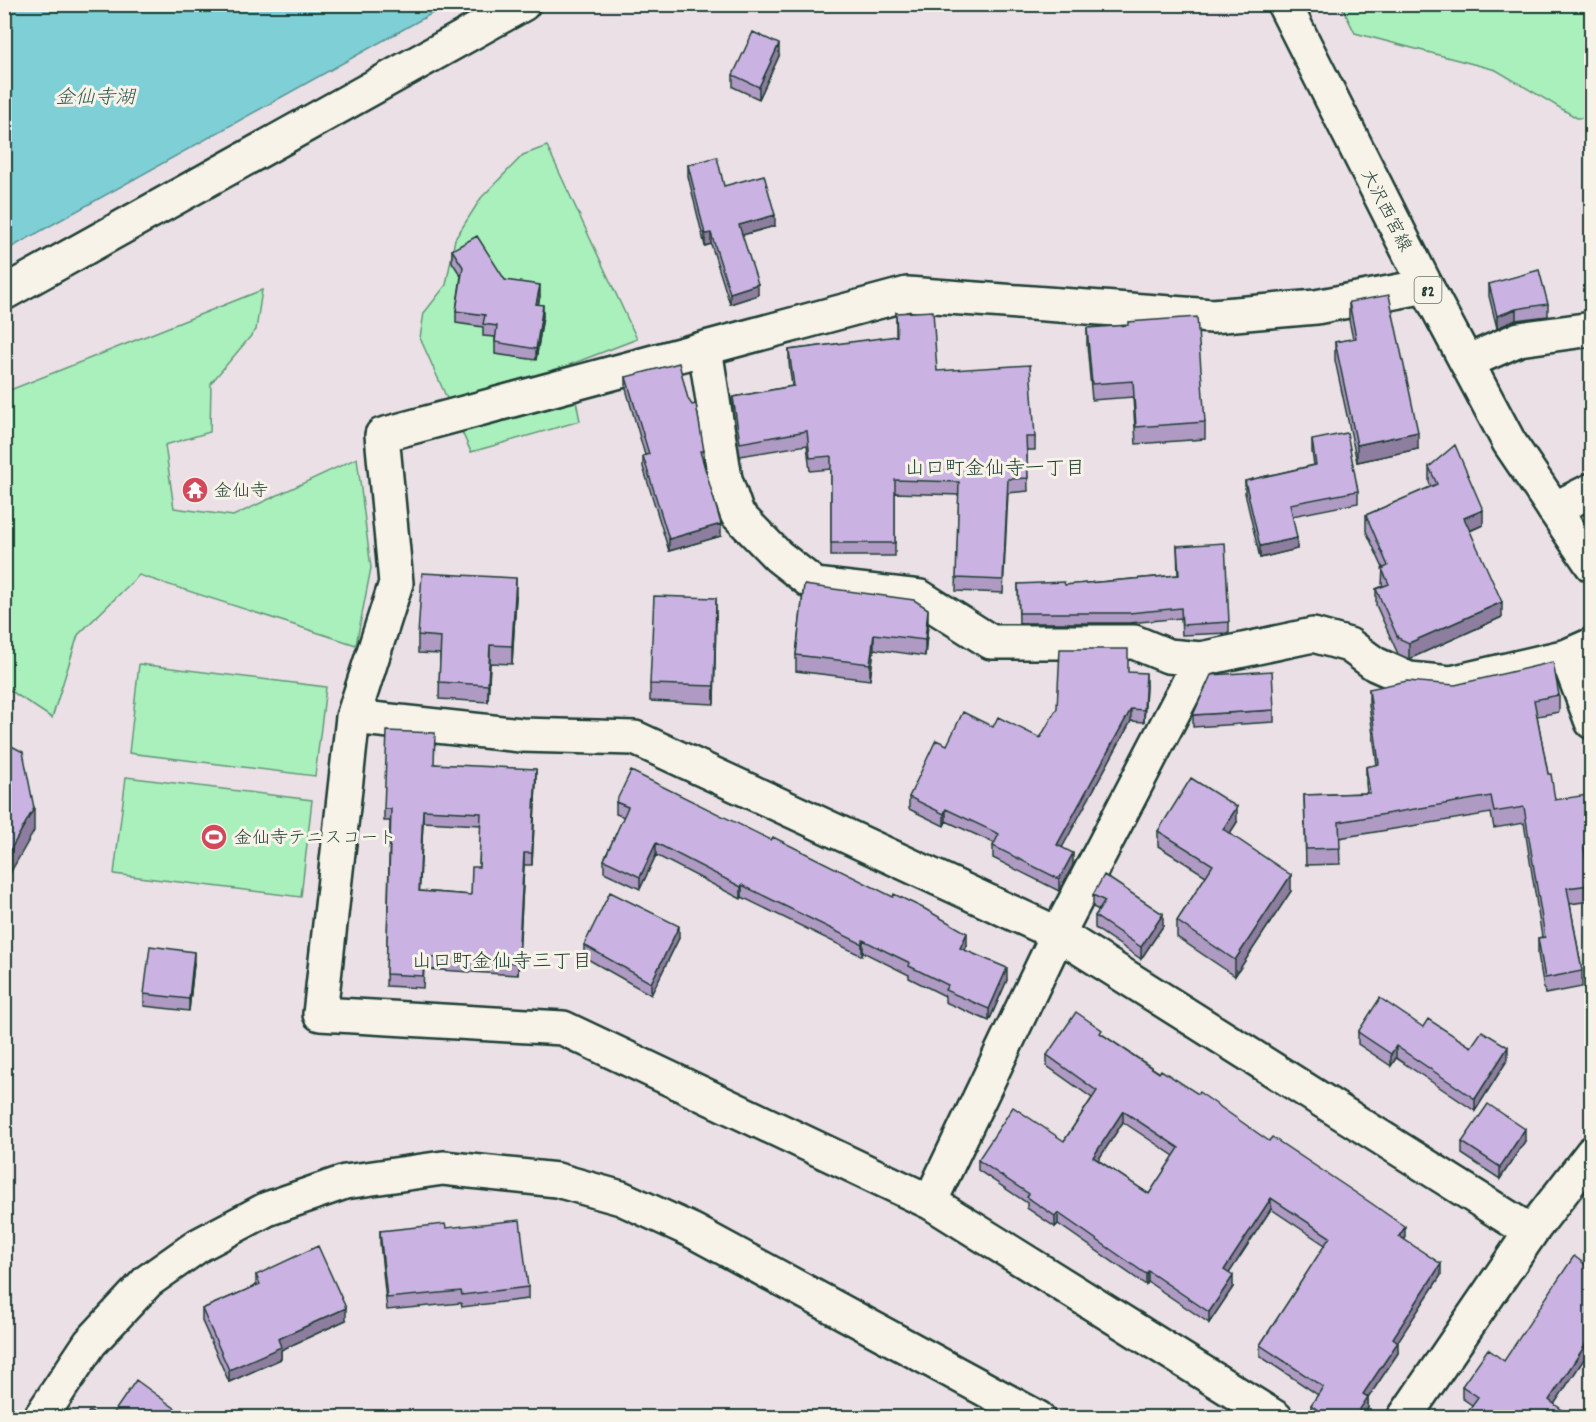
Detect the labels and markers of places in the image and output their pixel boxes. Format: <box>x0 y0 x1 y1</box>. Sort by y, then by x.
temple icon: 金仙寺 <box>180 475 210 505</box>
place label: 金仙寺 <box>214 480 268 505</box>
sports icon: 金仙寺テニスコート <box>199 822 229 852</box>
place label: 金仙寺テニスコート <box>234 827 396 852</box>

